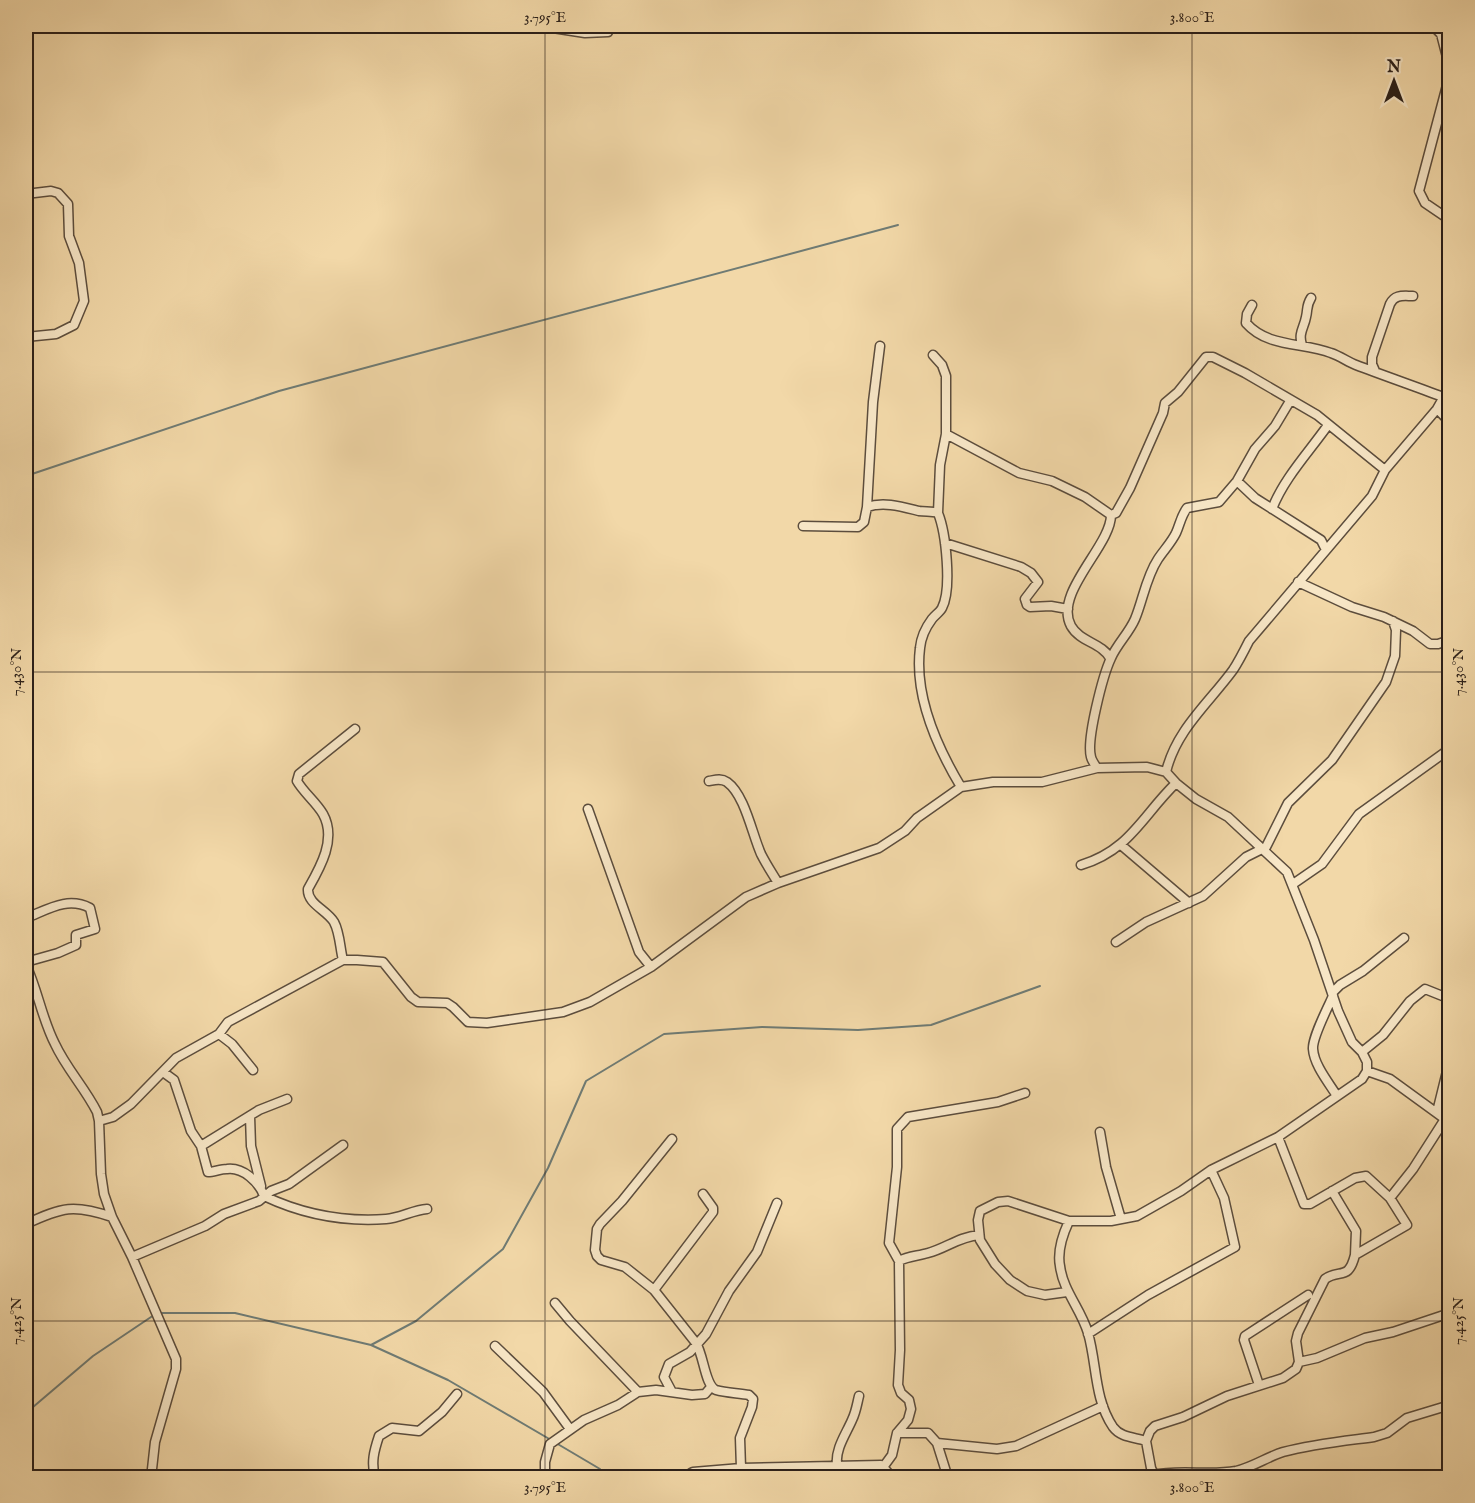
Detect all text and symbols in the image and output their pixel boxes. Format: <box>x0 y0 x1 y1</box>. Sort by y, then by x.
text: 3.795°E <box>524 8 566 27</box>
text: 3.800°E <box>1170 8 1214 27</box>
north arrow <box>1364 51 1424 111</box>
text: N <box>1386 58 1401 78</box>
text: 7.430°N <box>7 648 26 696</box>
text: 7.430°N <box>1449 648 1468 696</box>
text: 7.425°N <box>7 1297 26 1345</box>
text: 7.425°N <box>1449 1297 1468 1345</box>
text: 3.795°E <box>524 1478 566 1497</box>
text: 3.800°E <box>1170 1478 1214 1497</box>

